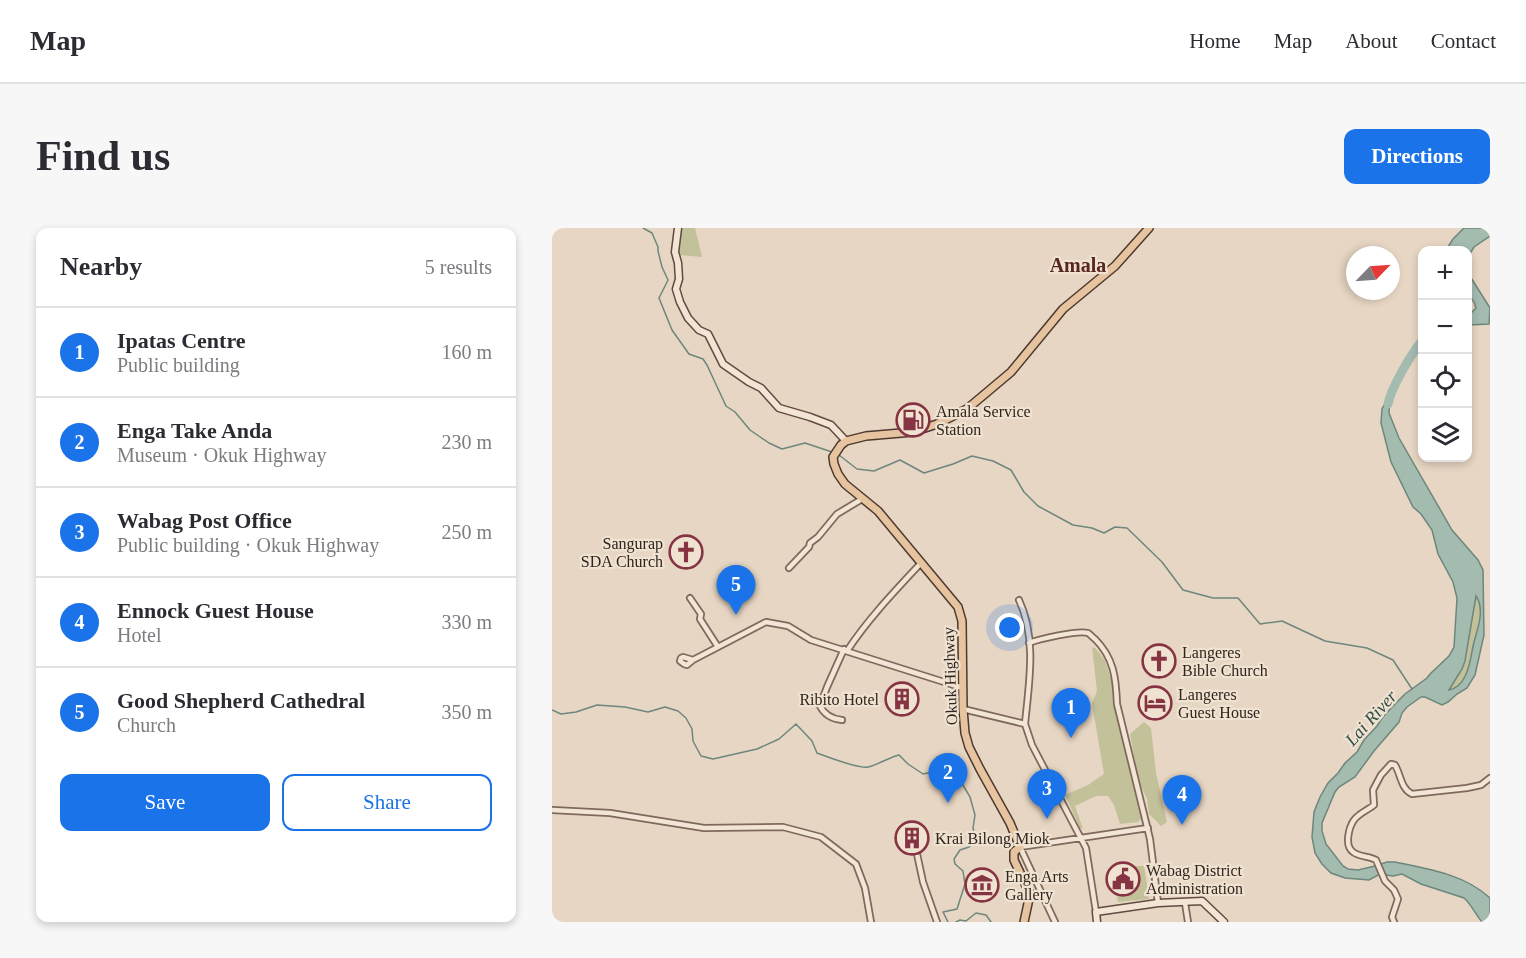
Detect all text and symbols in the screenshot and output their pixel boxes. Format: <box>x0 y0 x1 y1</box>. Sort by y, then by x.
text: Map <box>30 25 86 56</box>
text: Home <box>1189 29 1241 53</box>
text: Map <box>1274 29 1312 53</box>
text: About <box>1345 29 1398 53</box>
text: Contact <box>1431 29 1496 53</box>
button: Directions <box>1344 129 1490 184</box>
text: Find us <box>36 133 170 179</box>
north arrow <box>1346 246 1400 300</box>
map controls <box>1418 246 1472 462</box>
button: + <box>1418 246 1472 300</box>
text: Nearby <box>60 252 142 281</box>
district label: Amala <box>1050 254 1106 276</box>
text: 5 results <box>425 256 492 278</box>
button: − <box>1418 300 1472 354</box>
text: Ipatas Centre <box>117 328 246 353</box>
text: 1 <box>75 341 85 363</box>
text: 160 m <box>441 341 492 363</box>
text: Public building <box>117 354 240 376</box>
button: locate <box>1418 354 1472 408</box>
fuel station icon: Amala Service Station <box>895 402 931 438</box>
place label: Amala Service Station <box>936 403 1031 438</box>
button: layers <box>1418 408 1472 462</box>
text: Enga Take Anda <box>117 418 272 443</box>
text: 2 <box>75 431 85 453</box>
text: 230 m <box>441 431 492 453</box>
text: Museum · Okuk Highway <box>117 444 326 466</box>
text: Wabag Post Office <box>117 508 292 533</box>
text: 3 <box>75 521 85 543</box>
text: 250 m <box>441 521 492 543</box>
text: Public building · Okuk Highway <box>117 534 379 556</box>
church icon: Sangurap SDA Church <box>668 534 704 570</box>
place label: Sangurap SDA Church <box>581 535 663 570</box>
pin: 5 <box>716 566 756 615</box>
text: Ennock Guest House <box>117 598 314 623</box>
text: 4 <box>75 611 85 633</box>
text: 330 m <box>441 611 492 633</box>
your location <box>995 613 1024 642</box>
text: Hotel <box>117 624 161 646</box>
street label: Okuk Highway <box>940 627 961 725</box>
church icon: Langeres Bible Church <box>1141 643 1177 679</box>
place label: Langeres Bible Church <box>1182 644 1268 679</box>
building icon: Ribito Hotel <box>884 681 920 717</box>
hotel icon: Langeres Guest House <box>1137 685 1173 721</box>
water label: Lai River <box>1340 685 1402 751</box>
place label: Langeres Guest House <box>1178 686 1260 721</box>
text: Good Shepherd Cathedral <box>117 688 365 713</box>
pin: 1 <box>1052 688 1090 738</box>
place label: Ribito Hotel <box>799 691 880 708</box>
text: 5 <box>75 701 85 723</box>
text: 350 m <box>441 701 492 723</box>
text: Church <box>117 714 176 736</box>
pin: 2 <box>928 754 968 803</box>
pin: 3 <box>1028 770 1066 819</box>
button: Save <box>60 774 270 831</box>
button: Share <box>282 774 492 831</box>
pin: 4 <box>1162 776 1202 825</box>
building icon: Krai Bilong Miok <box>894 820 930 856</box>
place label: Krai Bilong Miok <box>935 830 1050 848</box>
public building icon: Wabag District Administration <box>1105 861 1141 897</box>
place label: Wabag District Administration <box>1146 862 1243 897</box>
museum icon: Enga Arts Gallery <box>964 867 1000 903</box>
place label: Enga Arts Gallery <box>1005 868 1069 904</box>

